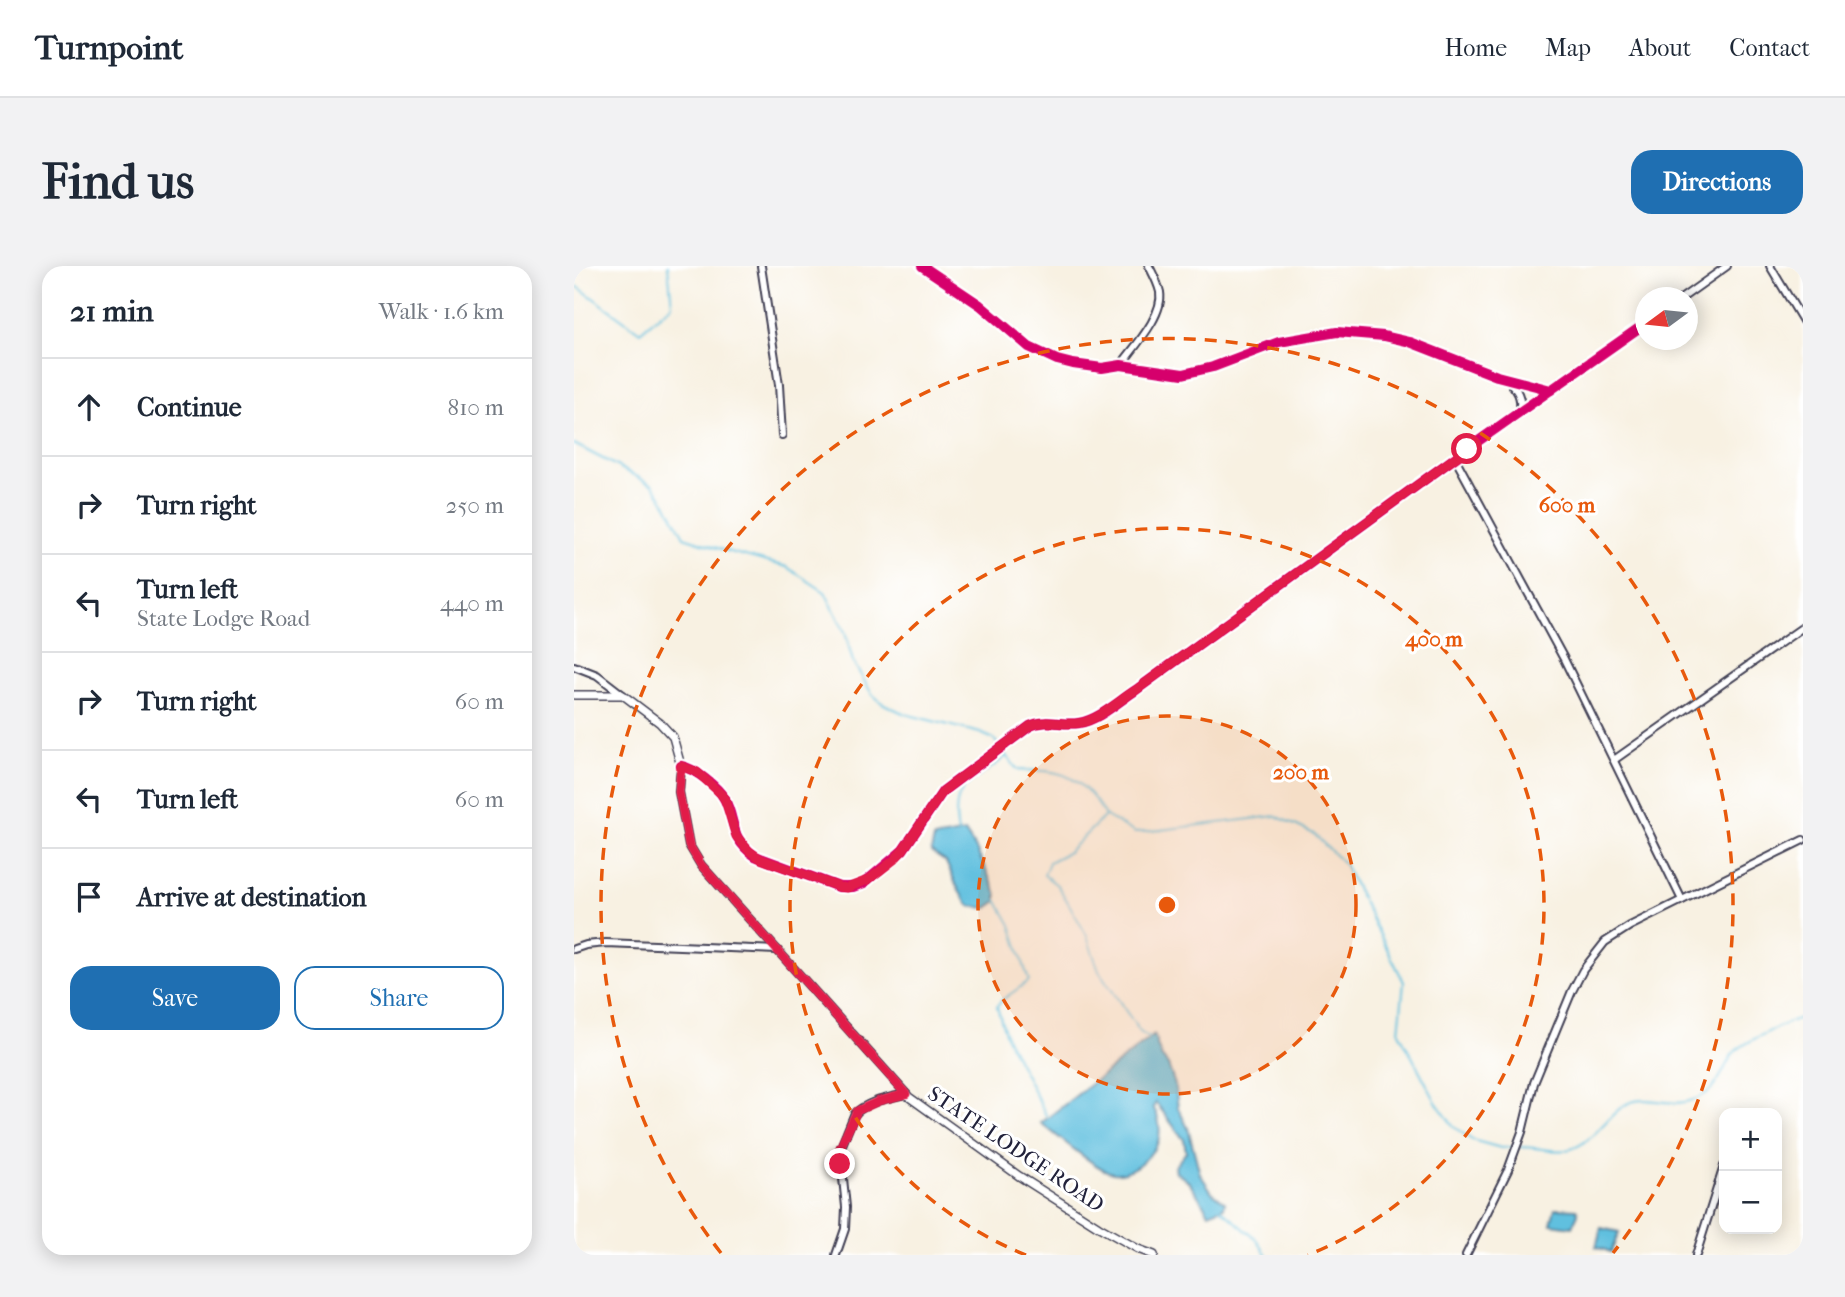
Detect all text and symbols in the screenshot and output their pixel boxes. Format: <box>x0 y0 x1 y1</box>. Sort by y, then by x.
text: Turnpoint <box>35 29 183 68</box>
text: Home <box>1445 34 1507 62</box>
text: Map <box>1545 34 1591 62</box>
text: About <box>1629 34 1691 62</box>
text: Contact <box>1729 34 1810 62</box>
button: Directions <box>1631 150 1803 214</box>
text: Find us <box>42 153 194 211</box>
north arrow <box>1635 287 1698 350</box>
text: 21 min <box>70 294 154 329</box>
text: Walk · 1.6 km <box>379 298 504 325</box>
icon: ahead <box>70 388 108 426</box>
text: Continue <box>137 392 242 423</box>
text: 810 m <box>448 394 504 421</box>
route start <box>1451 433 1482 464</box>
icon: right <box>70 486 108 524</box>
text: Turn right <box>137 490 257 521</box>
text: 250 m <box>446 492 504 519</box>
text: 600 m <box>1539 493 1596 517</box>
text: Turn left <box>137 574 238 605</box>
icon: left <box>70 584 108 622</box>
text: 440 m <box>440 590 504 617</box>
text: State Lodge Road <box>137 605 310 632</box>
text: 400 m <box>1404 627 1463 652</box>
icon: right <box>70 682 108 720</box>
text: Turn right <box>137 686 257 717</box>
text: 60 m <box>455 688 504 715</box>
text: 200 m <box>1273 760 1330 784</box>
icon: left <box>70 780 108 818</box>
text: Turn left <box>137 784 238 815</box>
text: 60 m <box>455 786 504 813</box>
icon: arrive <box>70 878 108 916</box>
text: Arrive at destination <box>137 882 367 913</box>
centre of rings <box>1155 893 1179 917</box>
button: Save <box>70 966 280 1030</box>
button: Share <box>294 966 504 1030</box>
street label: STATE LODGE ROAD <box>924 1081 1108 1217</box>
map controls <box>1719 1108 1782 1234</box>
button: + <box>1719 1108 1782 1171</box>
route end <box>824 1148 855 1179</box>
button: − <box>1719 1171 1782 1234</box>

